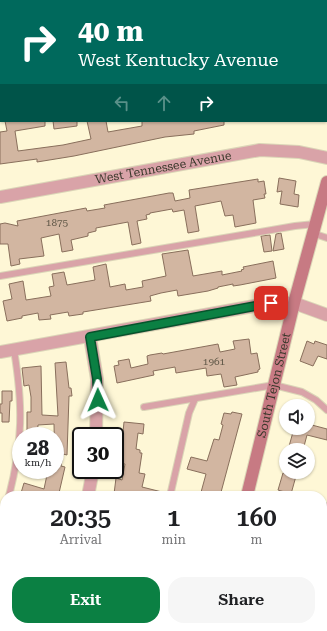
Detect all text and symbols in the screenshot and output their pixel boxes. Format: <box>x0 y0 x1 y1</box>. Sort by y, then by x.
text: 40 m <box>78 15 143 48</box>
icon: right <box>12 16 64 68</box>
text: West Kentucky Avenue <box>78 49 278 70</box>
icon: left <box>111 92 133 114</box>
icon: ahead <box>153 92 175 114</box>
icon: right <box>195 92 217 114</box>
street label: West Tennessee Avenue <box>94 148 233 187</box>
house number: 1875 <box>46 217 69 228</box>
pin <box>254 286 288 320</box>
icon: arrive <box>260 292 282 314</box>
street label: South Tejon Street <box>254 331 294 439</box>
house number: 1961 <box>203 356 226 367</box>
position arrow <box>77 379 119 421</box>
map controls <box>279 399 315 479</box>
button: sound <box>279 399 315 435</box>
speed limit sign: 30 <box>72 427 124 479</box>
text: 28 <box>27 436 49 460</box>
button: layers <box>279 443 315 479</box>
text: km/h <box>25 457 51 468</box>
text: 20:35 <box>50 504 111 532</box>
text: 1 <box>167 504 180 532</box>
text: 160 <box>236 504 277 532</box>
text: Arrival <box>60 532 102 547</box>
text: min <box>162 532 186 547</box>
text: m <box>251 532 262 547</box>
button: Exit <box>12 577 160 623</box>
button: Share <box>168 577 315 623</box>

